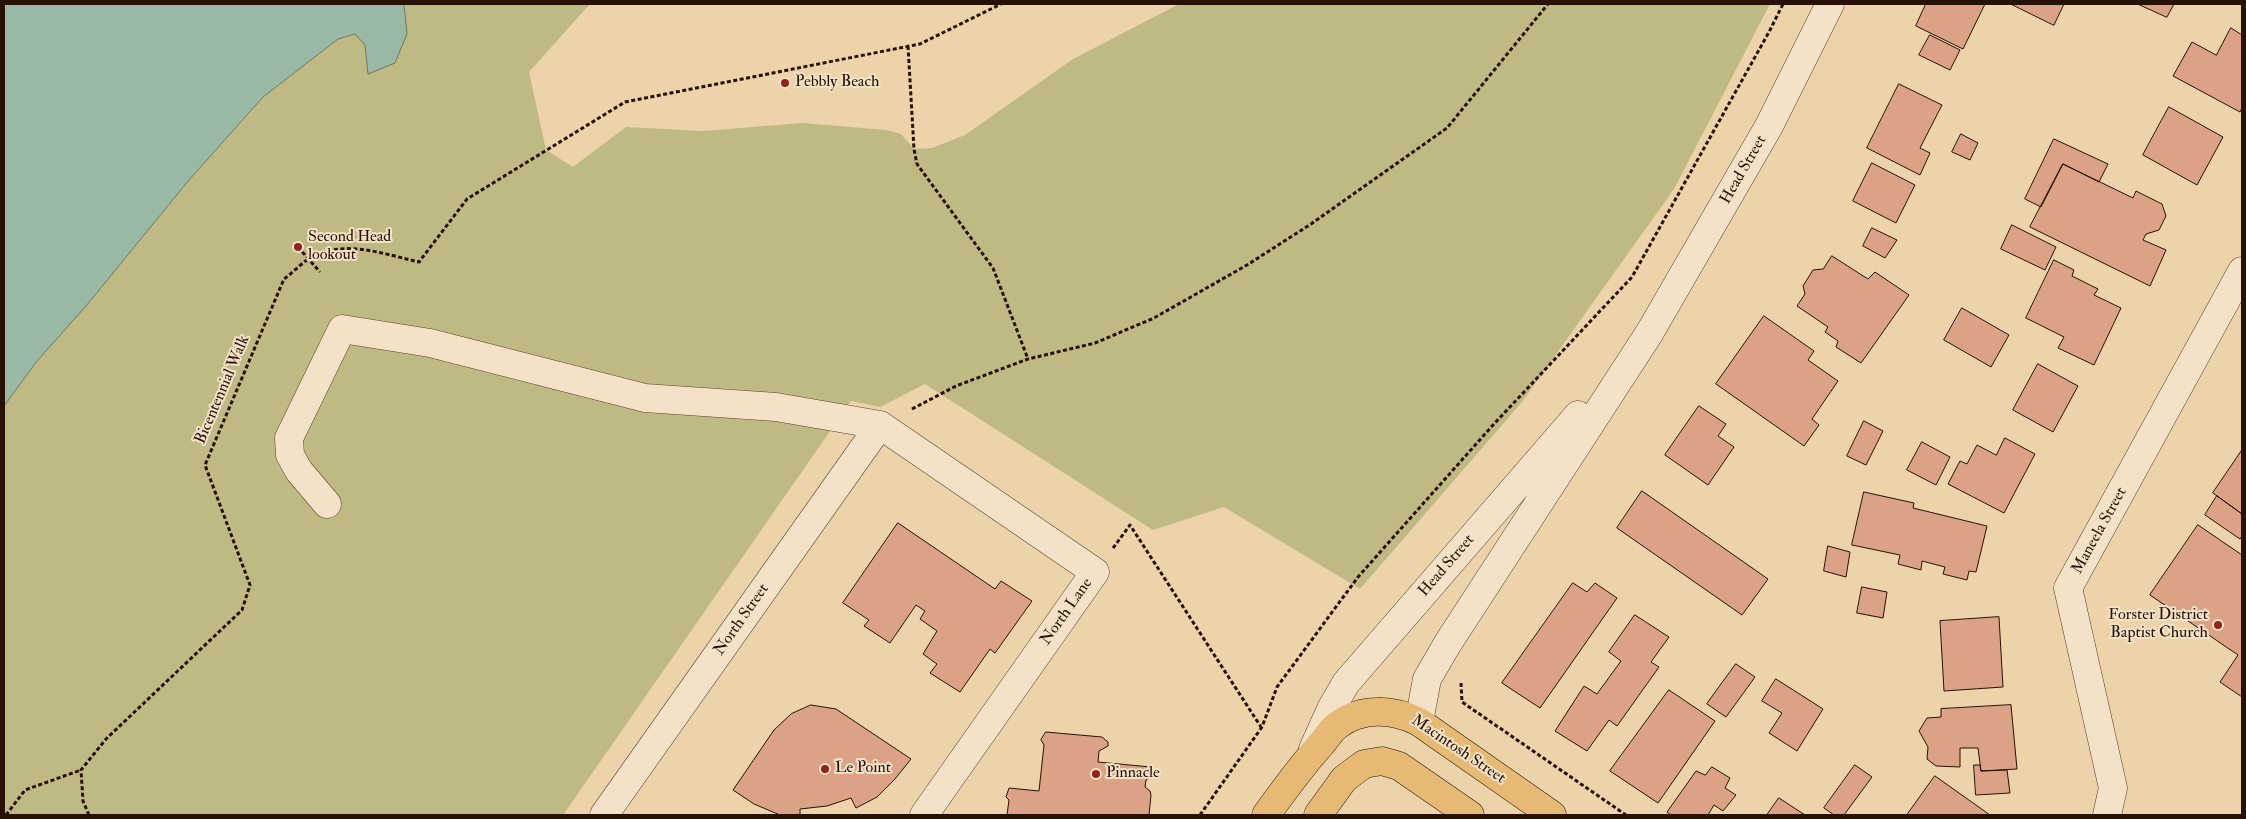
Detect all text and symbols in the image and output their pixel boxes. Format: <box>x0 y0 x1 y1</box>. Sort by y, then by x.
place label: Pebbly Beach <box>795 73 879 93</box>
marker: Pebbly Beach <box>779 77 791 89</box>
street label: Head Street <box>1717 132 1771 208</box>
place label: Second Head lookout <box>308 228 391 266</box>
marker: Second Head lookout <box>292 241 304 253</box>
street label: Bicentennial Walk <box>192 333 254 447</box>
street label: Maneela Street <box>2068 484 2132 578</box>
street label: Head Street <box>1415 531 1479 601</box>
street label: North Lane <box>1037 575 1097 649</box>
street label: North Street <box>710 580 774 660</box>
place label: Forster District Baptist Church <box>2108 606 2208 644</box>
marker: Forster District Baptist Church <box>2212 619 2224 631</box>
street label: Macintosh Street <box>1407 711 1509 789</box>
place label: Le Point <box>835 759 891 779</box>
marker: Le Point <box>819 763 831 775</box>
place label: Pinnacle <box>1106 764 1160 784</box>
marker: Pinnacle <box>1090 768 1102 780</box>

